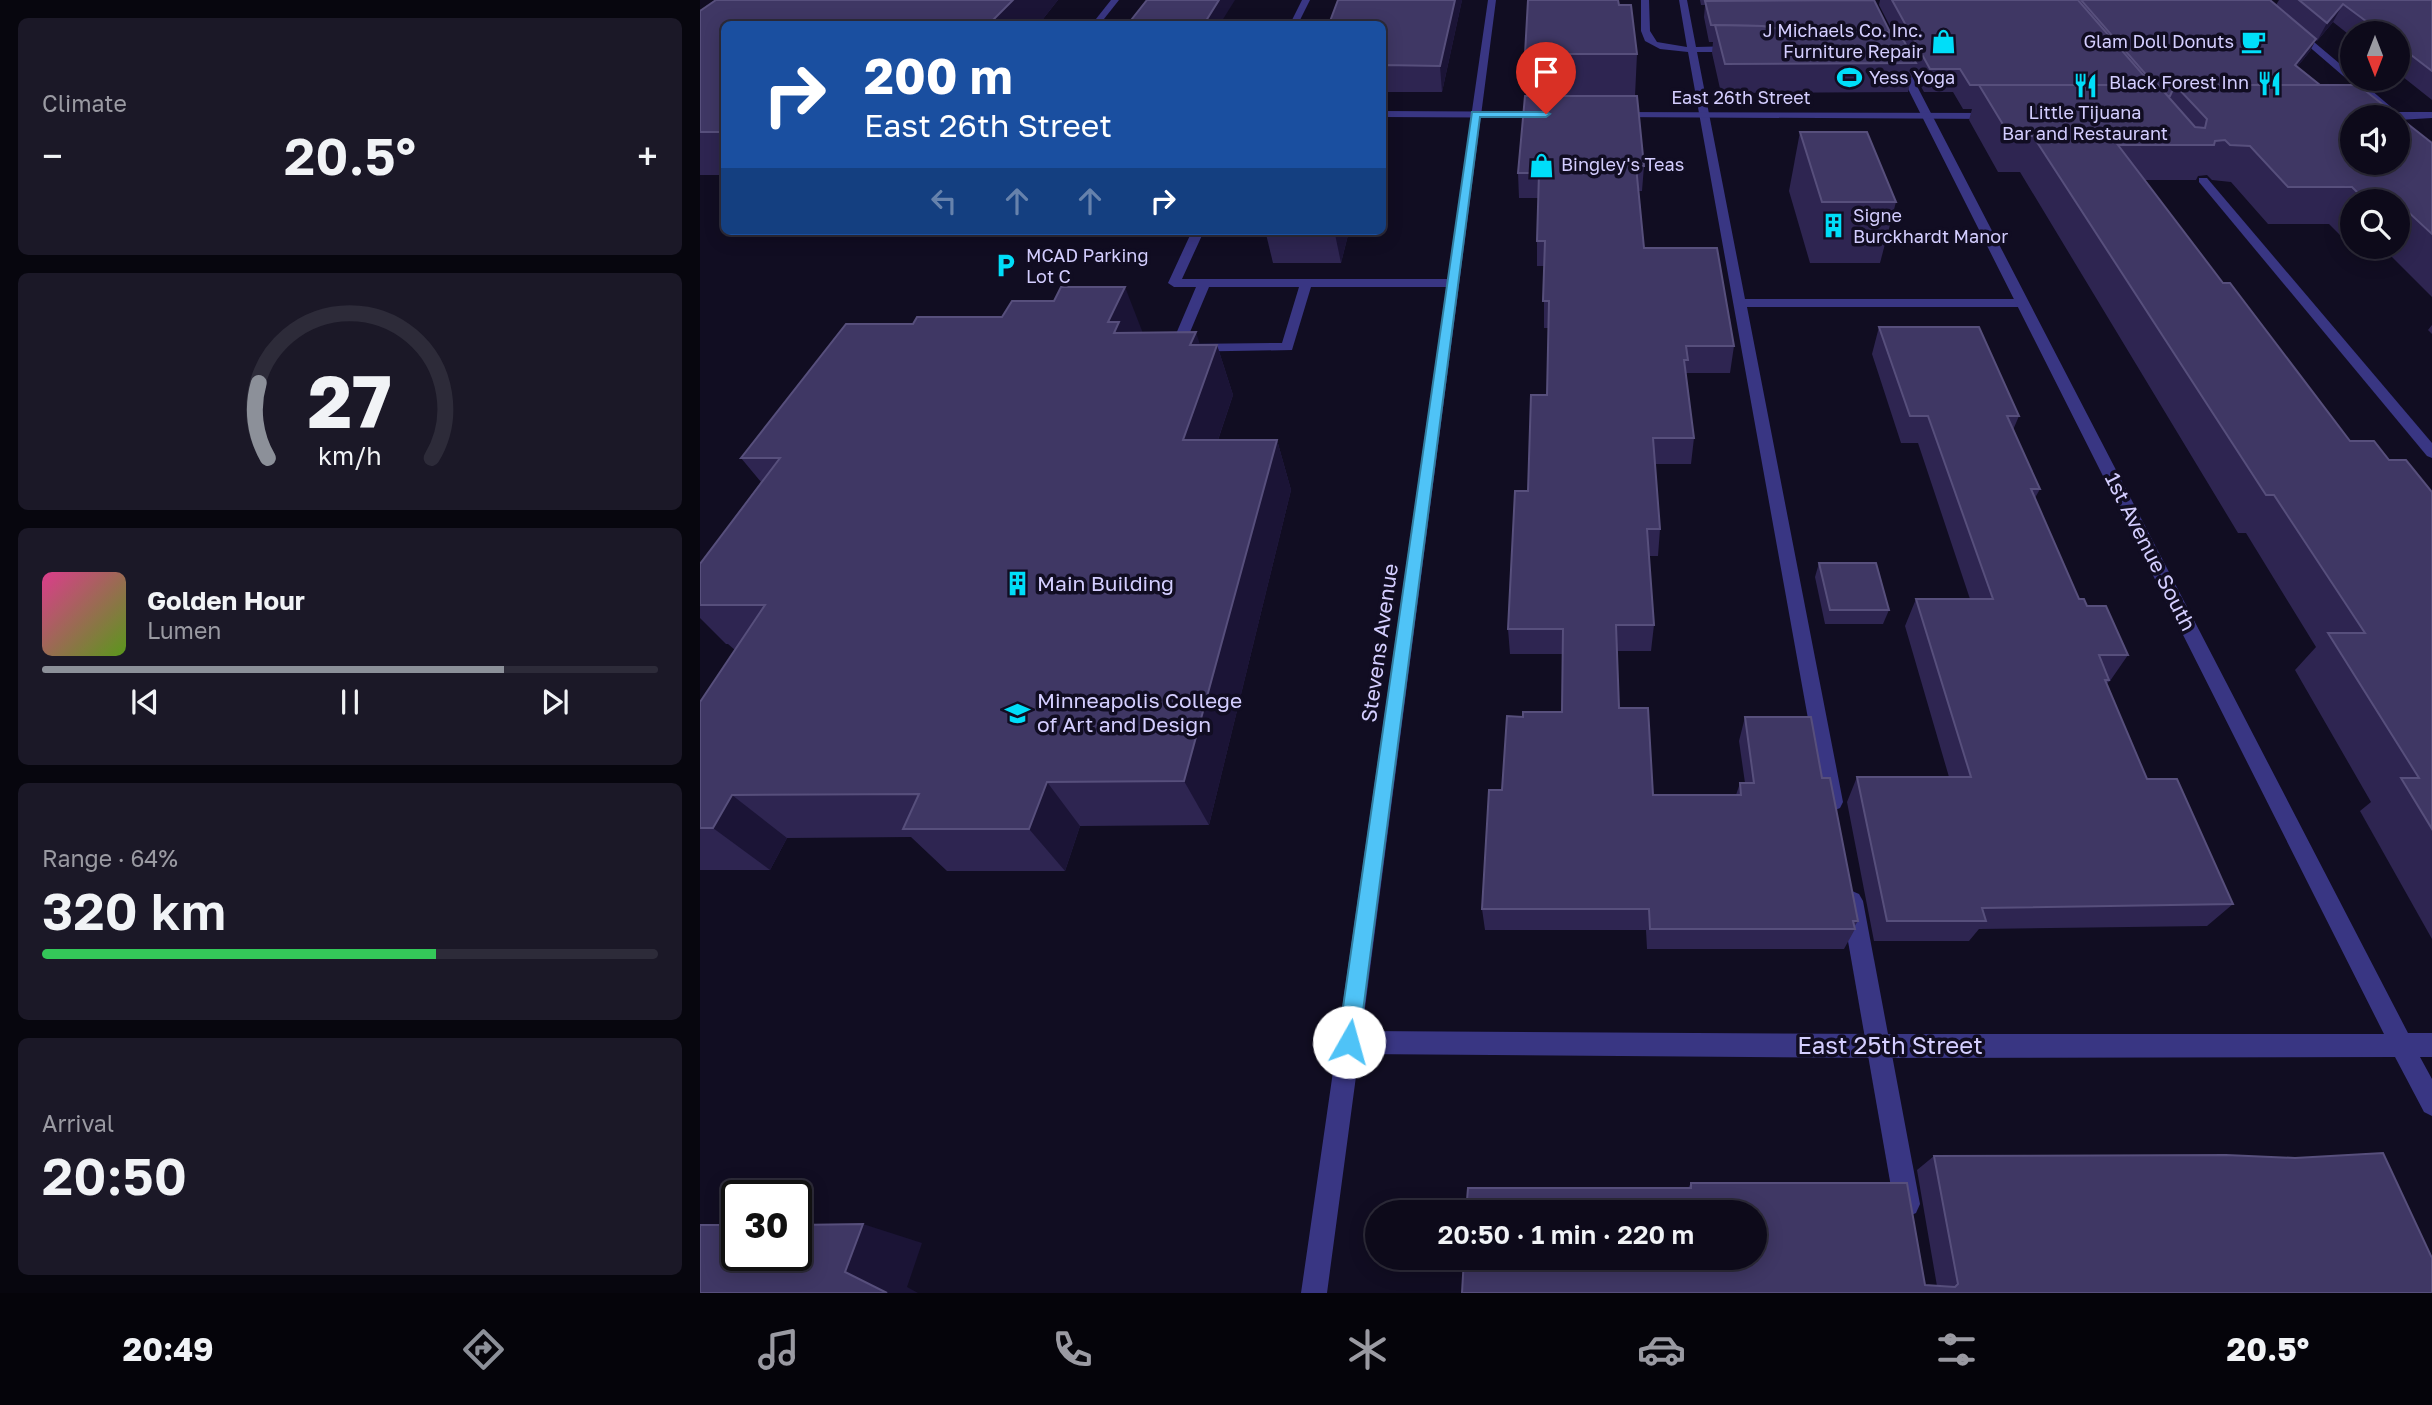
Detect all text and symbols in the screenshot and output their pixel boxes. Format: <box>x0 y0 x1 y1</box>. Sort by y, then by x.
place label: J Michaels Co. Inc. Furniture Repair <box>1763 19 1923 62</box>
north arrow <box>2340 21 2410 91</box>
map controls <box>2340 21 2410 259</box>
shop icon: J Michaels Co. Inc. Furniture Repair <box>1929 27 1957 55</box>
cafe icon: Glam Doll Donuts <box>2240 28 2268 56</box>
place label: Glam Doll Donuts <box>2083 30 2234 52</box>
pin <box>1516 42 1576 114</box>
text: 200 m <box>864 46 1013 105</box>
icon: right <box>749 49 840 140</box>
icon: arrive <box>1527 53 1565 91</box>
sports icon: Yess Yoga <box>1835 64 1863 92</box>
place label: Yess Yoga <box>1869 66 1955 88</box>
restaurant icon: Black Forest Inn <box>2255 69 2283 97</box>
place label: Black Forest Inn <box>2109 71 2249 93</box>
restaurant icon: Little Tijuana Bar and Restaurant <box>2071 72 2099 100</box>
street label: East 26th Street <box>1671 86 1811 108</box>
text: Climate <box>42 89 127 117</box>
place label: Little Tijuana Bar and Restaurant <box>2002 101 2168 144</box>
button: sound <box>2340 105 2410 175</box>
text: East 26th Street <box>864 106 1112 144</box>
text: 20.5° <box>284 124 416 186</box>
text: − <box>42 133 63 178</box>
text: + <box>637 133 658 178</box>
shop icon: Bingley's Teas <box>1527 151 1555 179</box>
place label: Bingley's Teas <box>1561 153 1684 175</box>
icon: left <box>925 182 963 220</box>
icon: ahead <box>998 182 1036 220</box>
icon: ahead <box>1071 182 1109 220</box>
icon: right <box>1144 182 1182 220</box>
button: search <box>2340 189 2410 259</box>
place label: Signe Burckhardt Manor <box>1853 204 2008 247</box>
building icon: Signe Burckhardt Manor <box>1819 212 1847 240</box>
place label: MCAD Parking Lot C <box>1026 244 1148 287</box>
parking icon: MCAD Parking Lot C <box>992 252 1020 280</box>
text: 27 <box>308 357 392 444</box>
text: km/h <box>318 439 382 470</box>
street label: 1st Avenue South <box>2100 468 2202 635</box>
street label: Stevens Avenue <box>1355 562 1403 724</box>
building icon: Main Building <box>1003 570 1031 598</box>
place label: Main Building <box>1037 570 1174 596</box>
text: Golden Hour <box>147 585 305 616</box>
text: Lumen <box>147 616 221 644</box>
icon: previous <box>126 683 164 721</box>
icon: pause <box>331 683 369 721</box>
icon: next <box>536 683 574 721</box>
place label: Minneapolis College of Art and Design <box>1037 687 1242 737</box>
school or university icon: Minneapolis College of Art and Design <box>1003 699 1031 727</box>
text: Range · 64% <box>42 844 178 872</box>
text: 320 km <box>42 879 226 941</box>
position arrow <box>1312 1005 1386 1079</box>
street label: East 25th Street <box>1797 1030 1983 1059</box>
text: Arrival <box>42 1109 114 1137</box>
text: 20:50 <box>42 1144 187 1206</box>
speed limit sign: 30 <box>721 1180 812 1271</box>
text: 20:50 · 1 min · 220 m <box>1438 1219 1694 1250</box>
icon: directions <box>459 1325 508 1374</box>
icon: music <box>754 1325 803 1374</box>
icon: phone <box>1048 1325 1097 1374</box>
icon: climate <box>1343 1325 1392 1374</box>
icon: car <box>1637 1325 1686 1374</box>
icon: filters <box>1932 1325 1981 1374</box>
text: 20:49 <box>123 1330 214 1368</box>
text: 20.5° <box>2227 1330 2309 1368</box>

